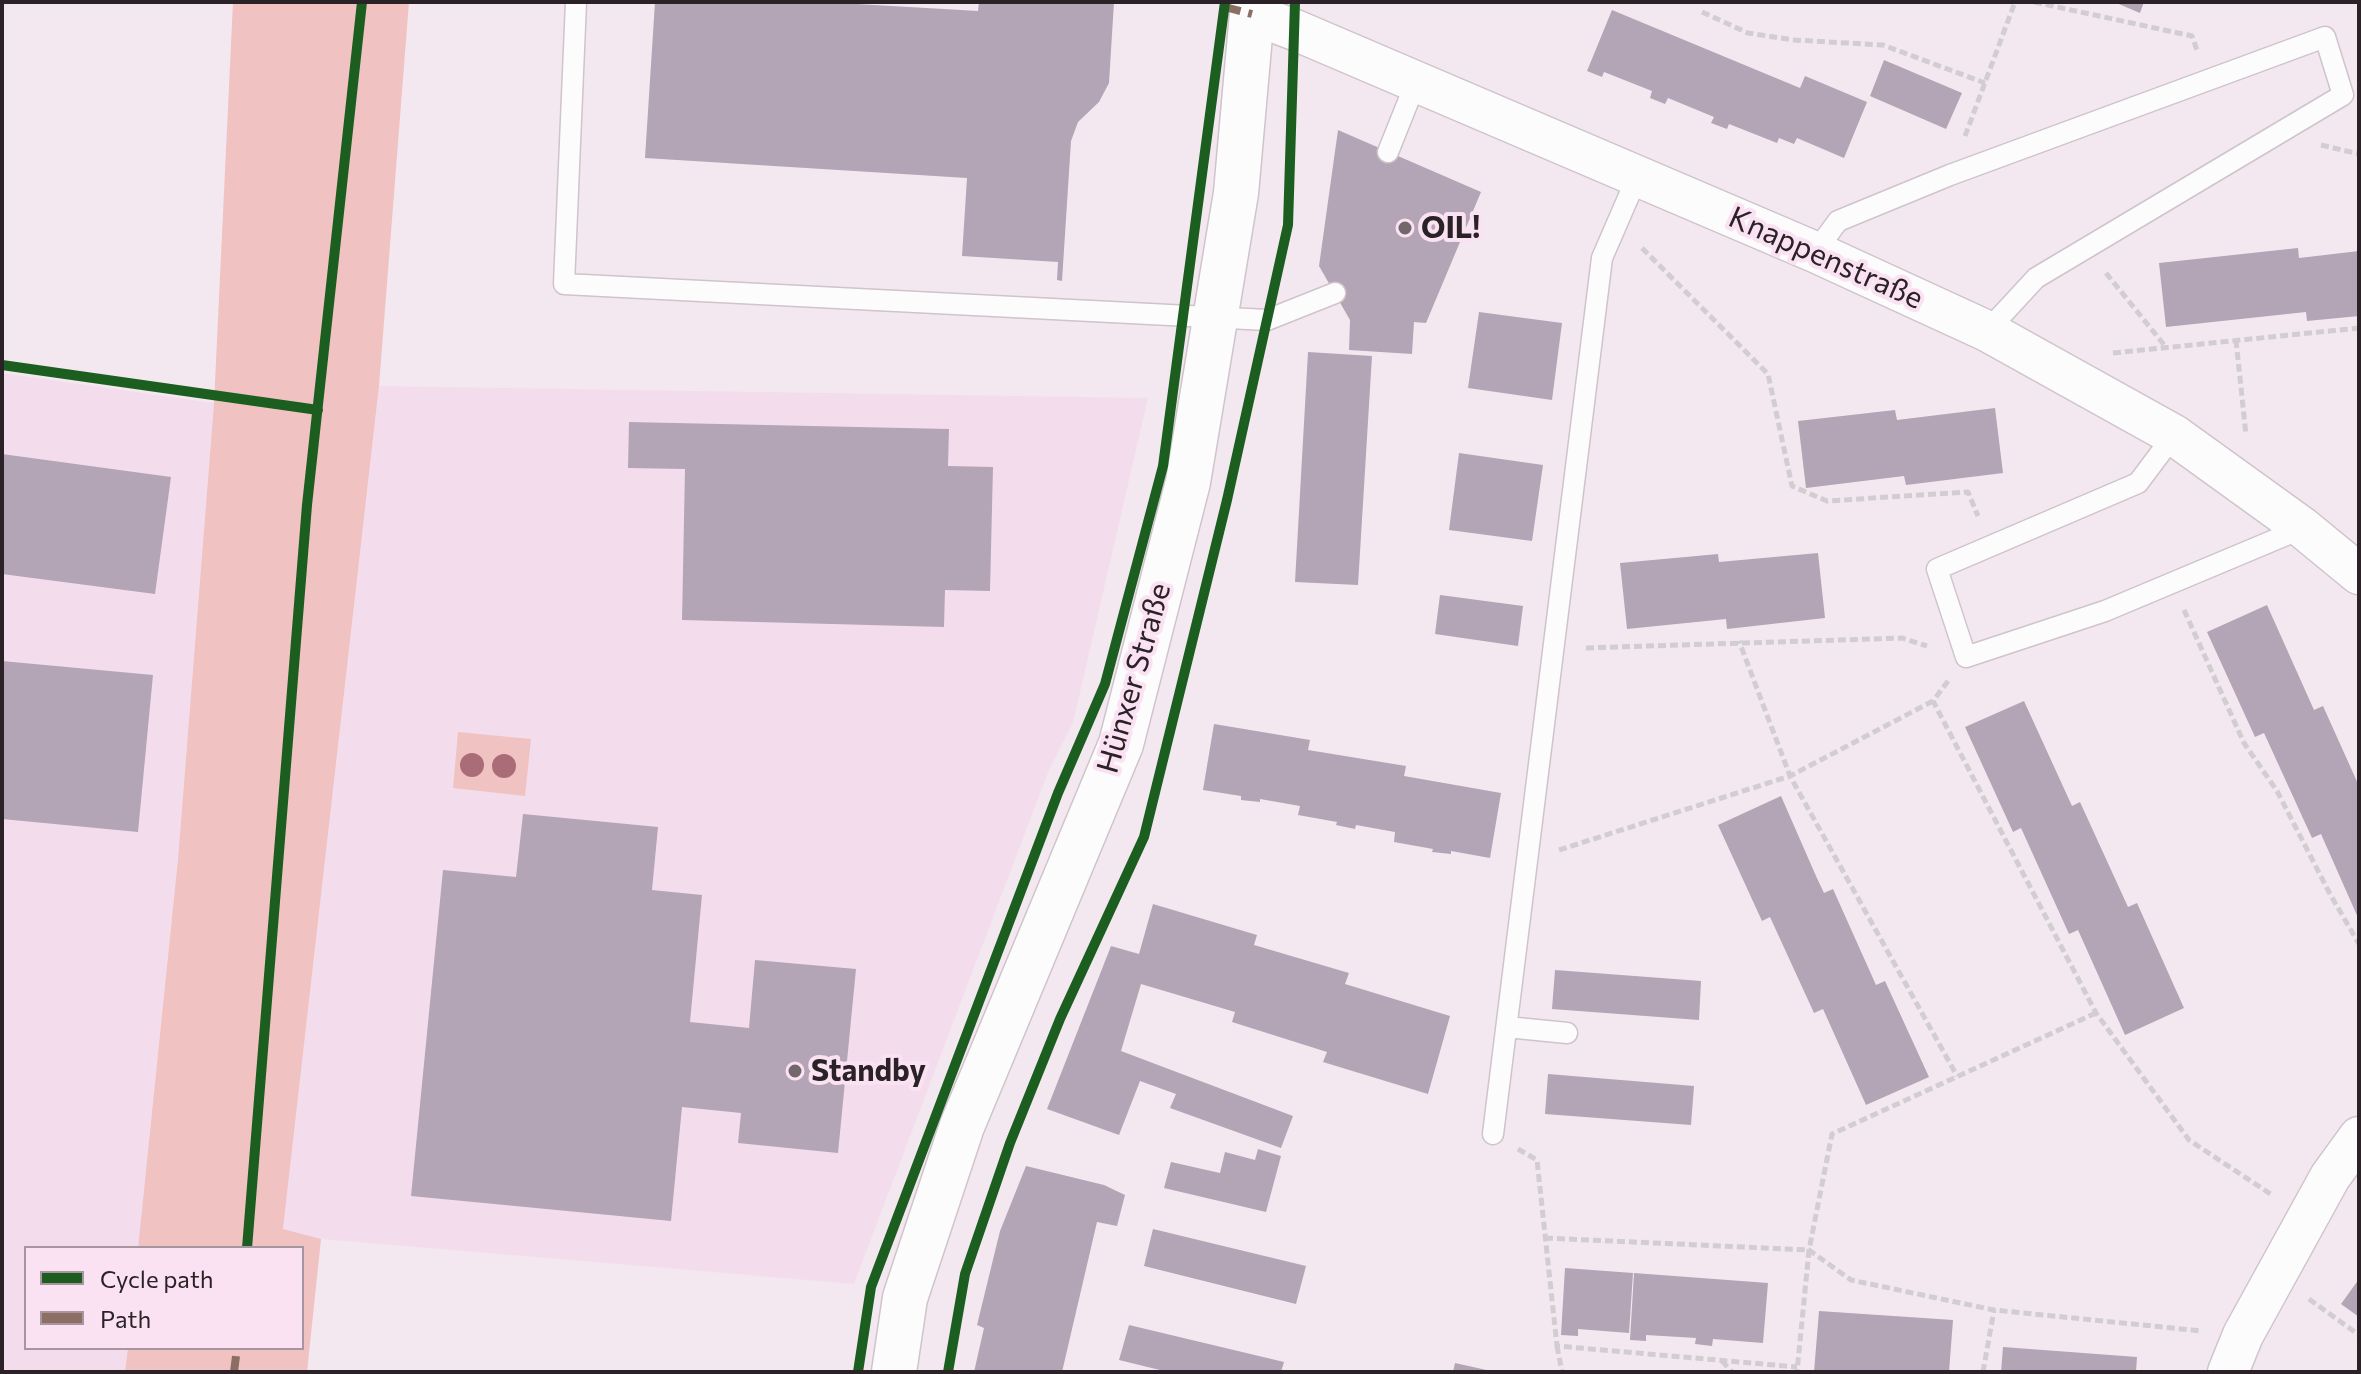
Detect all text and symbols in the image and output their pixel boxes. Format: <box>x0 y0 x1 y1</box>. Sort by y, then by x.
street label: Knappenstraße <box>1723 199 1929 317</box>
place label: OIL! <box>1421 210 1480 246</box>
marker: OIL! <box>1396 219 1414 237</box>
street label: Hünxer Straße <box>1090 579 1178 777</box>
place label: Standby <box>811 1053 926 1089</box>
marker: Standby <box>786 1062 804 1080</box>
legend <box>24 1246 304 1350</box>
text: Cycle path <box>100 1264 214 1293</box>
text: Path <box>100 1304 151 1333</box>

